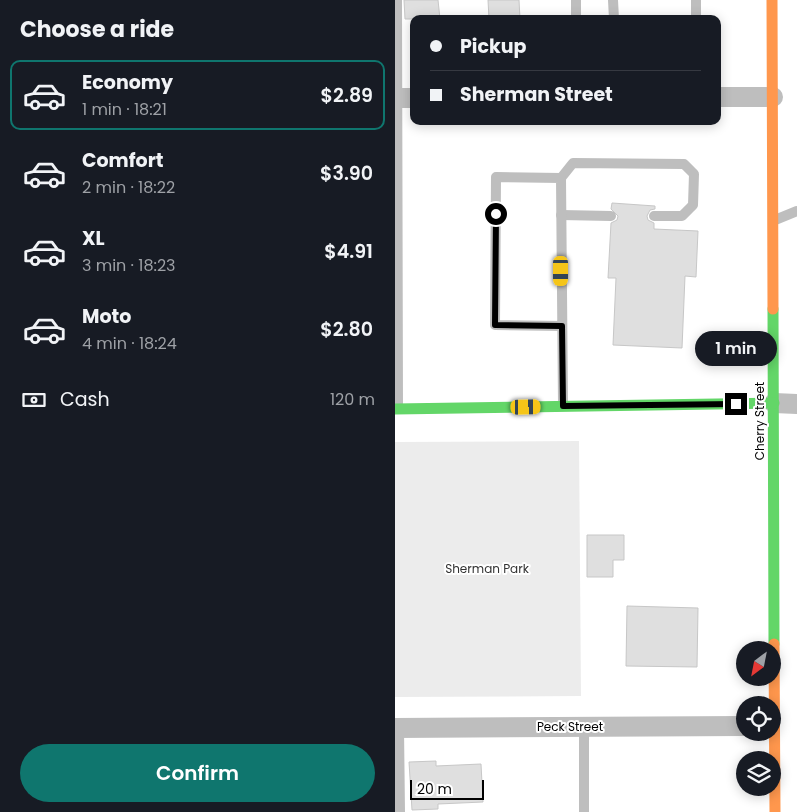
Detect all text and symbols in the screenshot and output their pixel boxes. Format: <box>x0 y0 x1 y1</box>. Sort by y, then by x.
text: Choose a ride <box>20 14 174 45</box>
text: Pickup <box>460 33 526 60</box>
text: Economy <box>82 69 173 96</box>
icon: car <box>22 73 67 118</box>
text: Sherman Street <box>460 81 613 108</box>
text: $2.89 <box>321 82 373 109</box>
text: 1 min · 18:21 <box>82 98 167 121</box>
text: Comfort <box>82 147 164 174</box>
icon: car <box>22 151 67 196</box>
text: $3.90 <box>320 160 373 187</box>
text: 2 min · 18:22 <box>82 176 175 199</box>
route start <box>485 203 507 225</box>
text: XL <box>82 225 105 252</box>
icon: car <box>22 229 67 274</box>
text: $4.91 <box>324 238 373 265</box>
text: 3 min · 18:23 <box>82 254 176 277</box>
car <box>553 256 568 286</box>
text: Moto <box>82 303 131 330</box>
icon: car <box>22 307 67 352</box>
text: $2.80 <box>320 316 373 343</box>
text: 4 min · 18:24 <box>82 332 177 355</box>
callout: 1 min <box>695 332 777 366</box>
text: 1 min <box>715 337 757 360</box>
street label: Cherry Street <box>751 382 768 460</box>
icon: cash <box>20 386 48 414</box>
text: Cash <box>60 386 110 413</box>
text: 120 m <box>330 388 375 411</box>
route end <box>725 393 747 415</box>
car <box>510 399 541 415</box>
park label: Sherman Park <box>445 560 530 577</box>
north arrow <box>736 641 781 686</box>
map controls <box>736 641 781 796</box>
button: locate <box>736 696 781 741</box>
street label: Peck Street <box>537 718 603 735</box>
button: Confirm <box>20 744 375 802</box>
button: layers <box>736 751 781 796</box>
scale bar <box>410 777 484 800</box>
text: 20 m <box>417 779 452 799</box>

